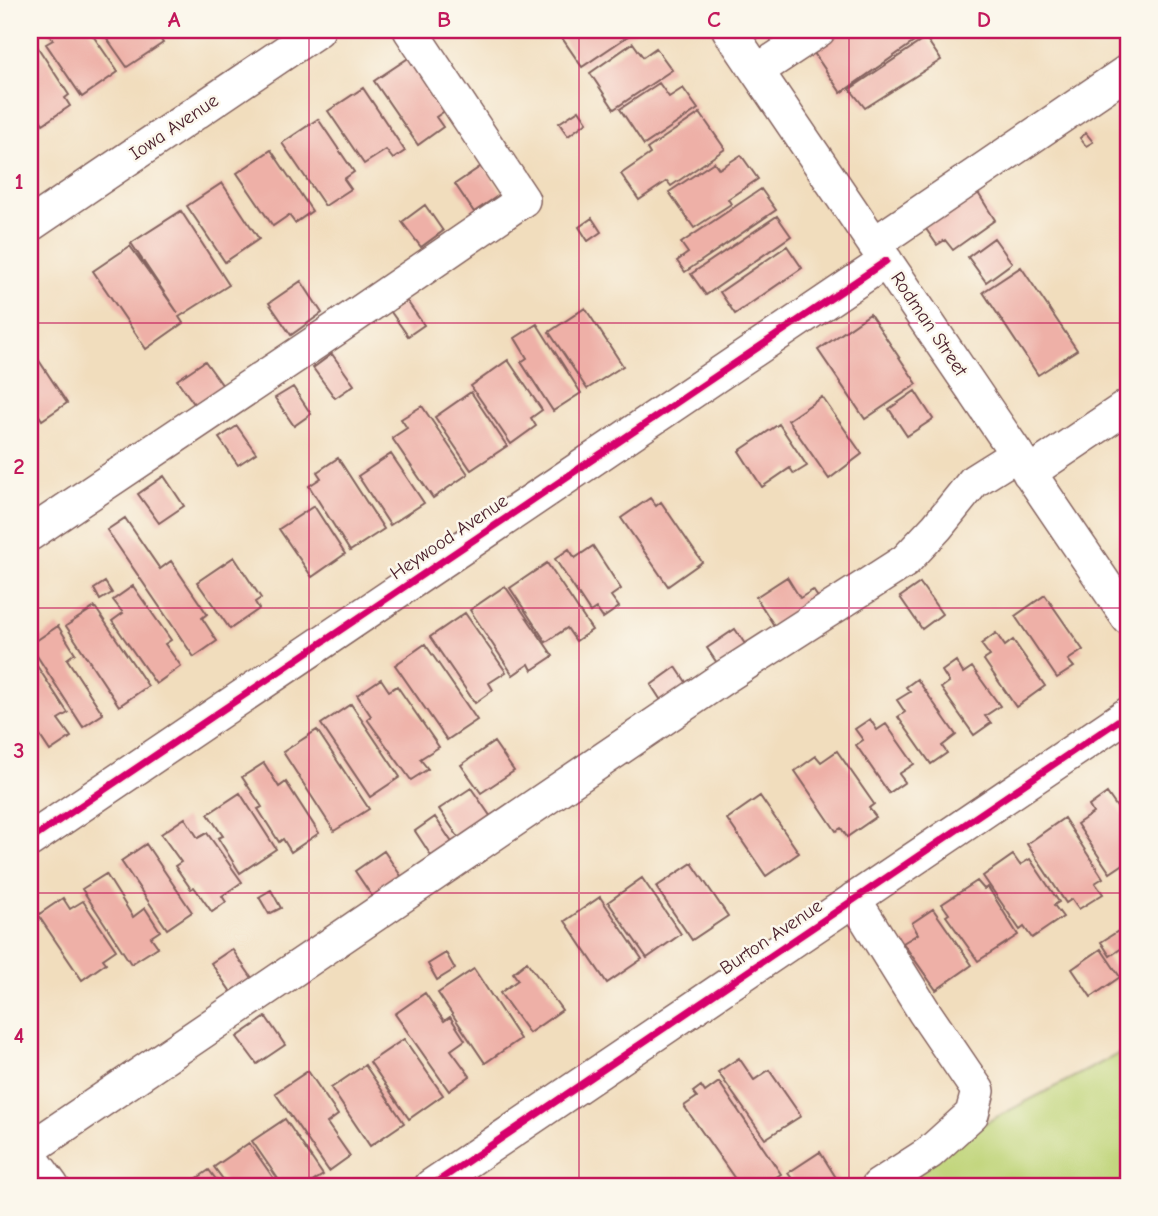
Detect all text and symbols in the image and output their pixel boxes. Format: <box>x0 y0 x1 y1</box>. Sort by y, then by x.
text: A <box>168 6 181 33</box>
text: B <box>437 6 451 33</box>
text: C <box>707 6 721 33</box>
text: D <box>977 6 991 33</box>
street label: Iowa Avenue <box>125 89 223 165</box>
text: 1 <box>14 168 24 195</box>
street label: Rodman Street <box>886 268 972 381</box>
text: 2 <box>13 453 25 480</box>
street label: Heywood Avenue <box>386 490 512 584</box>
text: 3 <box>13 737 25 764</box>
street label: Burton Avenue <box>716 895 826 979</box>
text: 4 <box>14 1022 25 1049</box>

